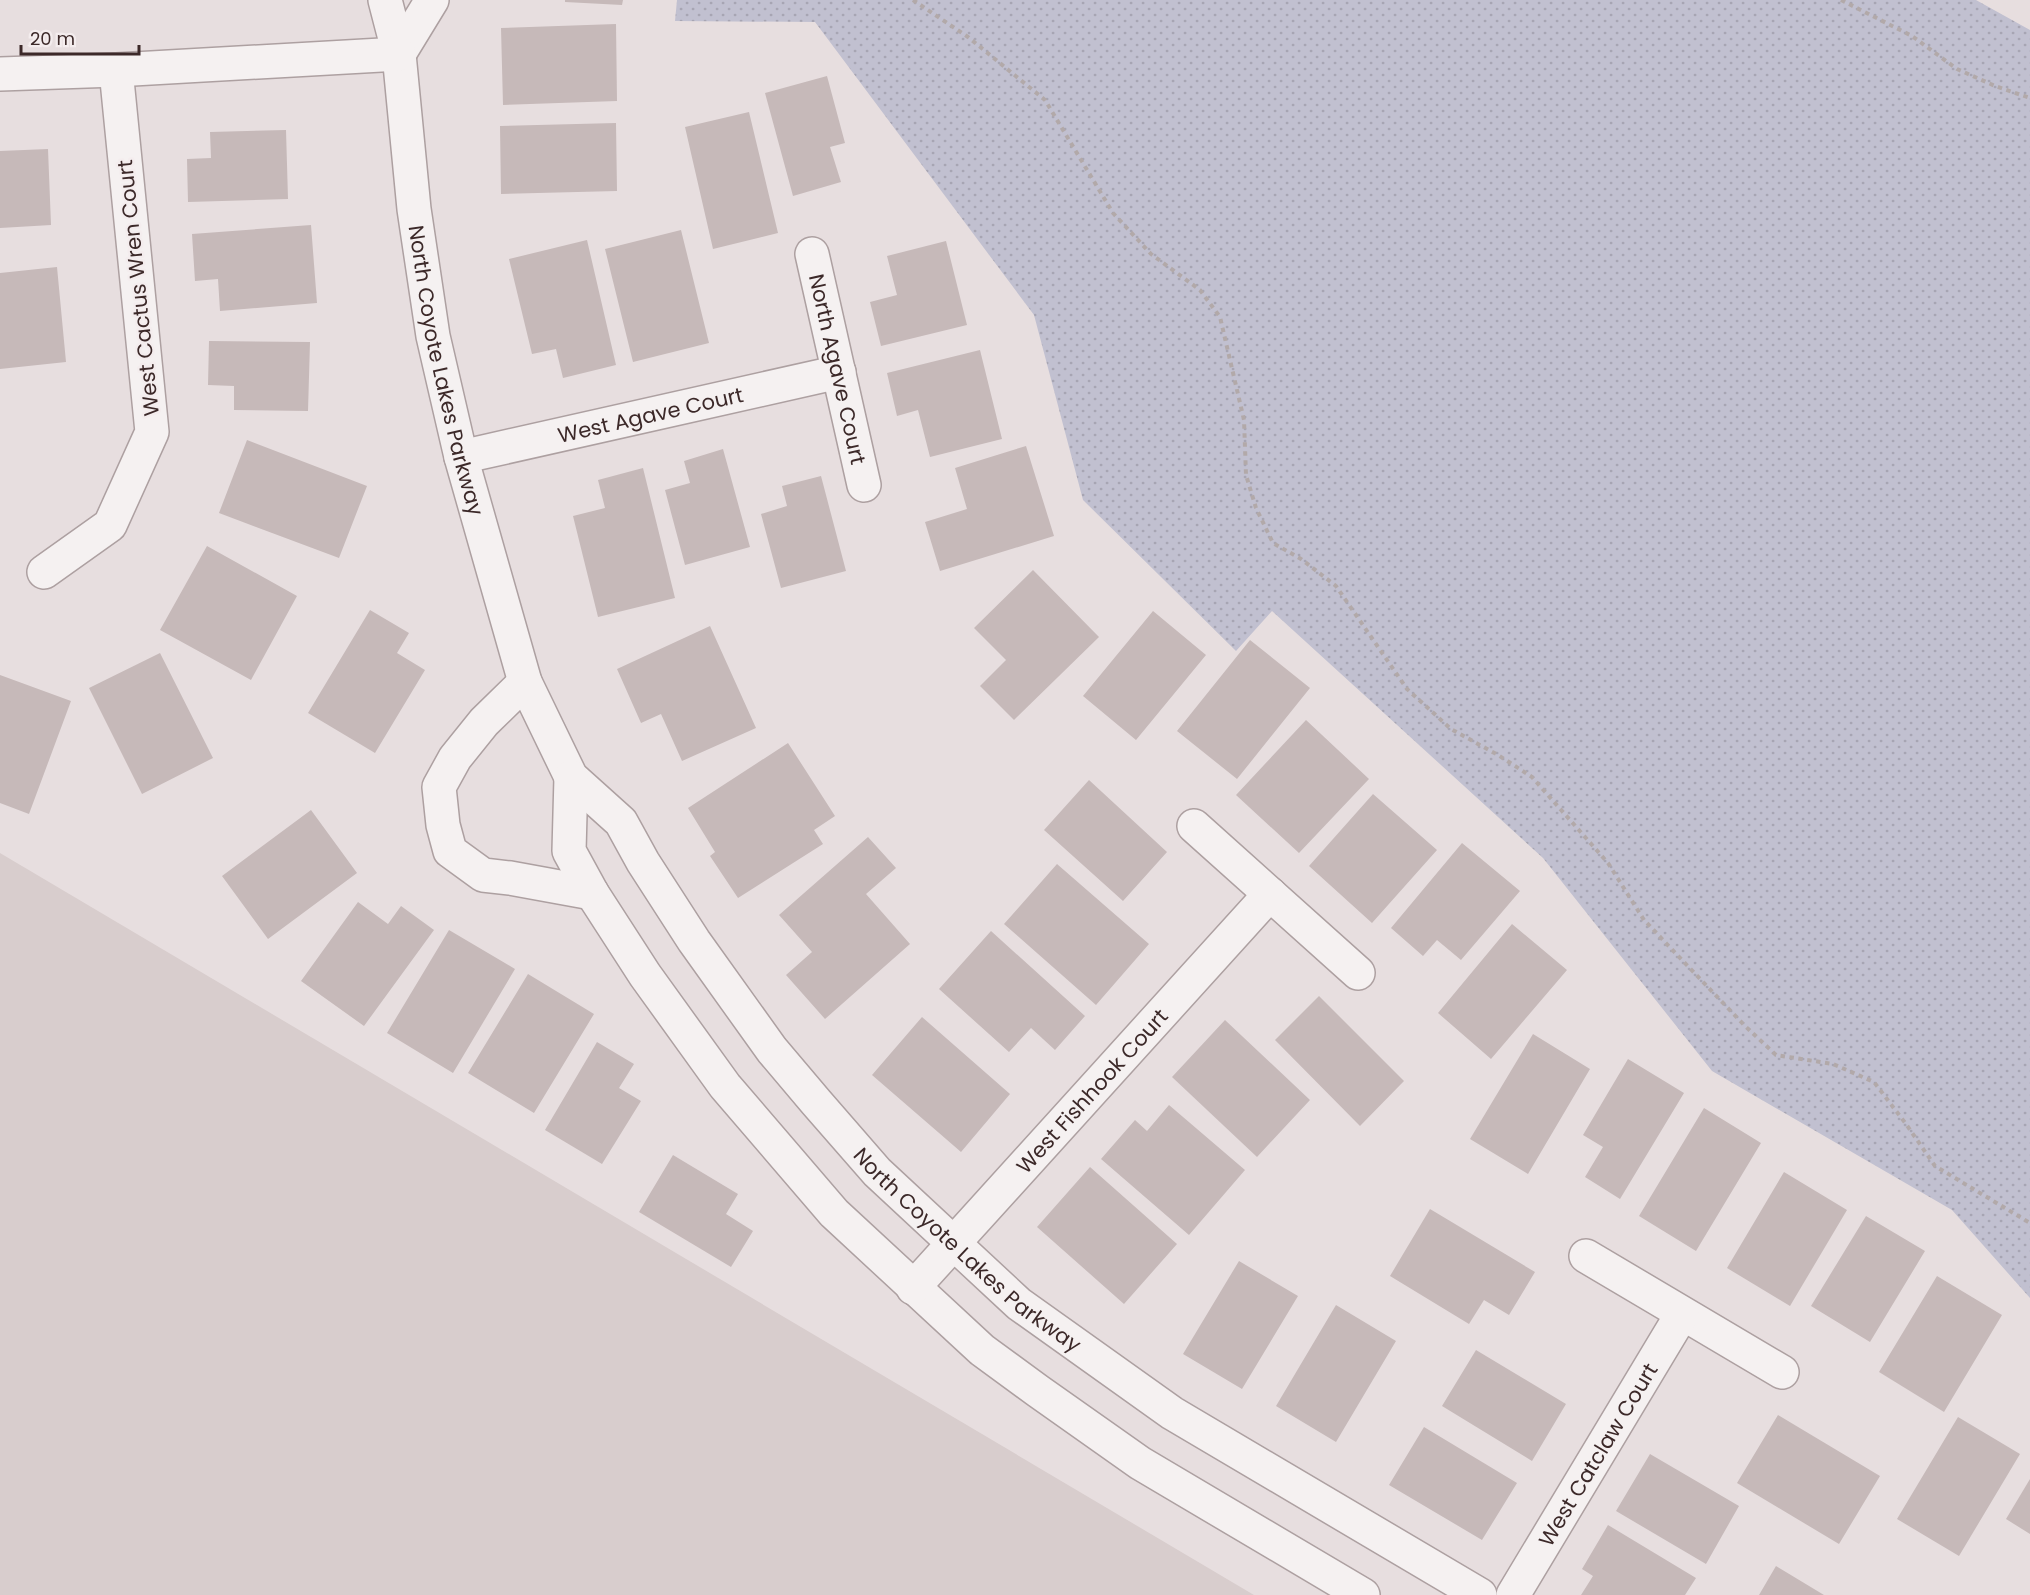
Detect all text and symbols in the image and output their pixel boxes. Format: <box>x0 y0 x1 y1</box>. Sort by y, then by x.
scale bar <box>21 18 140 56</box>
text: 20 m <box>30 26 75 51</box>
street label: West Cactus Wren Court <box>110 158 166 418</box>
street label: North Coyote Lakes Parkway <box>402 223 491 519</box>
street label: North Agave Court <box>802 271 873 467</box>
street label: West Agave Court <box>555 380 746 449</box>
street label: West Fishhook Court <box>1009 1002 1174 1180</box>
street label: North Coyote Lakes Parkway <box>847 1141 1088 1359</box>
street label: West Catclaw Court <box>1531 1357 1664 1552</box>

